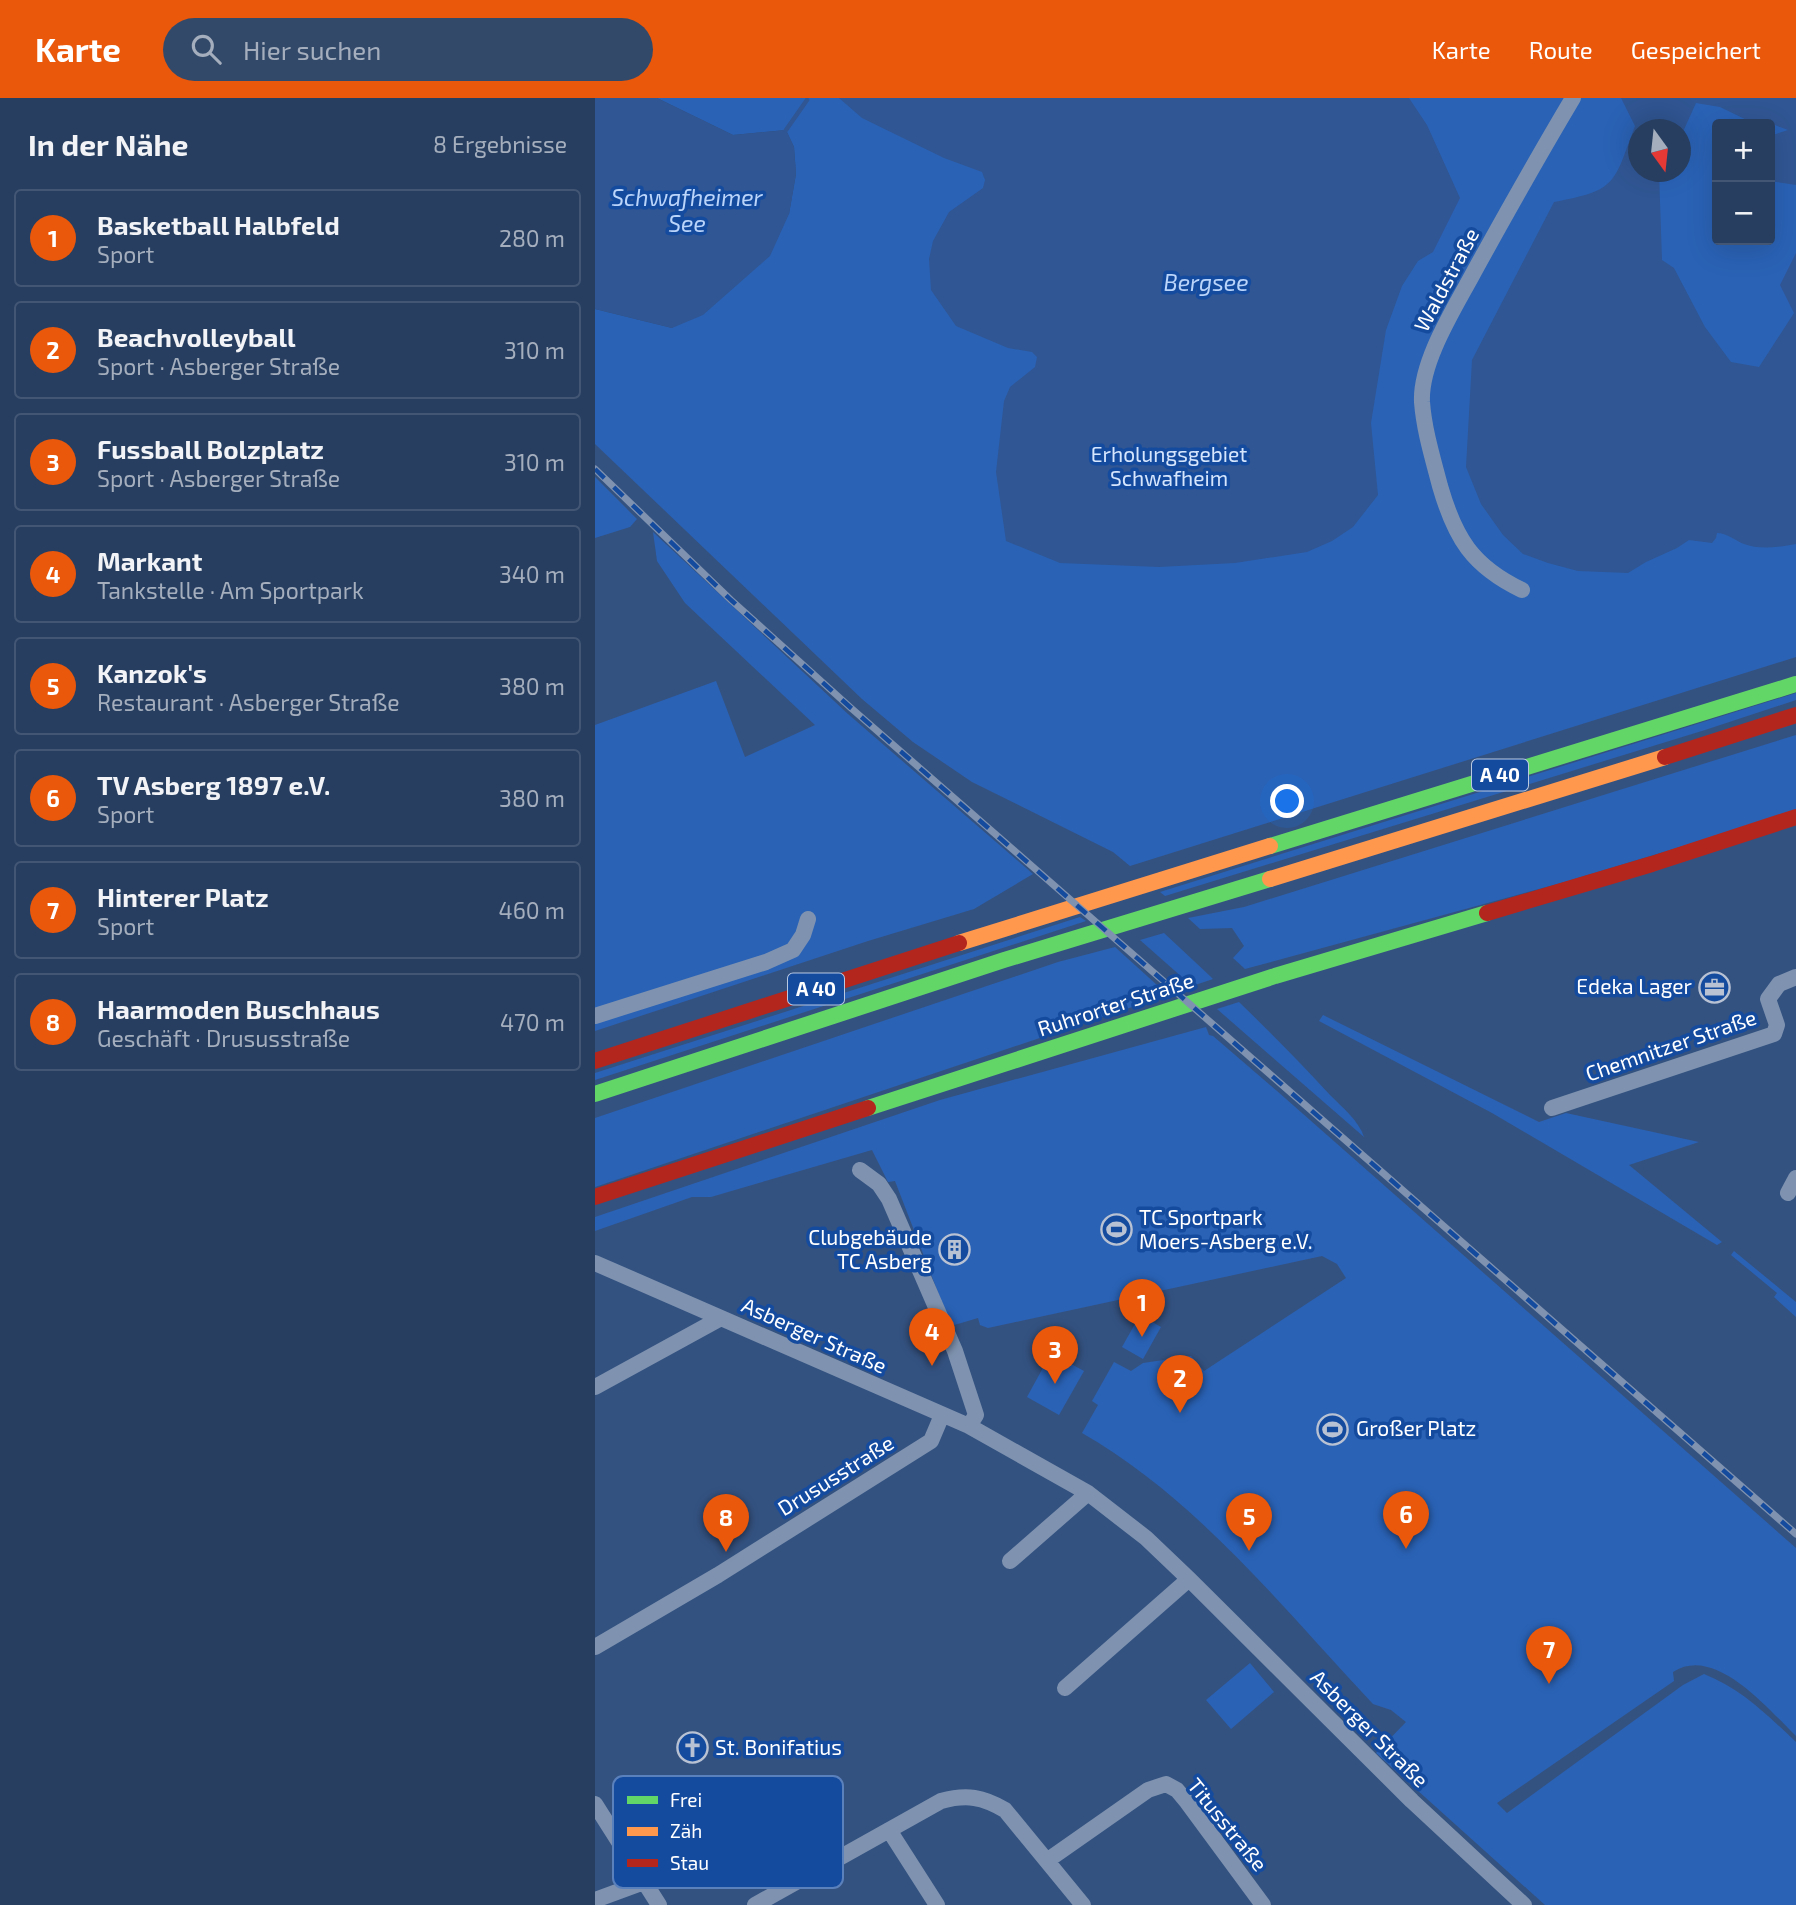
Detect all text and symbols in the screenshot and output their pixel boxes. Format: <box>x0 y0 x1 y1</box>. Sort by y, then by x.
search box <box>163 18 653 81</box>
text: Karte <box>35 29 121 69</box>
icon: search <box>187 30 225 68</box>
text: Hier suchen <box>243 34 381 65</box>
text: Karte <box>1432 35 1491 64</box>
text: Route <box>1529 35 1593 64</box>
text: Gespeichert <box>1631 35 1761 64</box>
north arrow <box>1628 119 1691 182</box>
map controls <box>1712 119 1775 245</box>
button: + <box>1712 119 1775 182</box>
text: In der Nähe <box>28 126 189 162</box>
text: 8 Ergebnisse <box>433 130 567 158</box>
button: − <box>1712 182 1775 245</box>
water label: Schwafheimer See <box>611 183 764 237</box>
text: Basketball Halbfeld <box>97 209 340 240</box>
street label: Waldstraße <box>1408 223 1483 335</box>
text: 1 <box>48 224 58 252</box>
text: 280 m <box>499 224 565 252</box>
text: Sport <box>97 240 154 268</box>
water label: Bergsee <box>1163 268 1249 296</box>
text: Beachvolleyball <box>97 321 295 352</box>
text: 2 <box>46 336 60 364</box>
text: 310 m <box>504 336 565 364</box>
text: Sport · Asberger Straße <box>97 352 340 380</box>
text: Fussball Bolzplatz <box>97 433 324 464</box>
park label: Erholungsgebiet Schwafheim <box>1091 441 1247 490</box>
text: 3 <box>46 448 60 476</box>
text: 310 m <box>504 448 565 476</box>
text: Sport · Asberger Straße <box>97 464 340 492</box>
text: Markant <box>97 545 202 576</box>
text: 4 <box>46 560 60 588</box>
text: 340 m <box>499 560 565 588</box>
text: Tankstelle · Am Sportpark <box>97 576 364 604</box>
text: Kanzok's <box>97 657 207 688</box>
text: 5 <box>47 672 59 700</box>
text: 380 m <box>499 672 565 700</box>
text: Restaurant · Asberger Straße <box>97 688 400 716</box>
road number: A 40 <box>1472 760 1528 790</box>
text: TV Asberg 1897 e.V. <box>97 769 330 800</box>
text: 6 <box>46 784 60 812</box>
text: 380 m <box>499 784 565 812</box>
your location <box>1270 784 1304 818</box>
text: Sport <box>97 800 154 828</box>
text: Hinterer Platz <box>97 881 269 912</box>
text: 7 <box>47 896 59 924</box>
text: 460 m <box>499 896 565 924</box>
text: Sport <box>97 912 154 940</box>
street label: Ruhrorter Straße <box>1034 967 1197 1041</box>
office icon: Edeka Lager <box>1698 970 1732 1004</box>
place label: Edeka Lager <box>1576 973 1693 998</box>
road number: A 40 <box>788 974 844 1004</box>
text: Haarmoden Buschhaus <box>97 993 380 1024</box>
street label: Chemnitzer Straße <box>1582 1004 1759 1086</box>
text: 8 <box>46 1008 60 1036</box>
text: 470 m <box>500 1008 565 1036</box>
text: Geschäft · Drususstraße <box>97 1024 350 1052</box>
place label: TC Sportpark Moers-Asberg e.V. <box>1139 1204 1313 1253</box>
sports icon: TC Sportpark Moers-Asberg e.V. <box>1099 1213 1133 1247</box>
place label: Clubgebäude TC Asberg <box>808 1224 932 1273</box>
building icon: Clubgebäude TC Asberg <box>938 1233 972 1267</box>
pin: 1 <box>1119 1279 1165 1337</box>
street label: Asberger Straße <box>738 1291 891 1378</box>
pin: 4 <box>909 1308 955 1366</box>
pin: 3 <box>1032 1326 1078 1384</box>
pin: 2 <box>1157 1355 1203 1413</box>
sports icon: Großer Platz <box>1316 1412 1350 1446</box>
place label: Großer Platz <box>1356 1415 1476 1440</box>
street label: Drususstraße <box>773 1429 898 1520</box>
pin: 6 <box>1383 1491 1429 1549</box>
pin: 5 <box>1226 1493 1272 1551</box>
pin: 8 <box>703 1494 749 1552</box>
pin: 7 <box>1526 1626 1572 1684</box>
street label: Asberger Straße <box>1306 1664 1434 1792</box>
church icon: St. Bonifatius <box>675 1731 709 1765</box>
place label: St. Bonifatius <box>715 1734 842 1759</box>
street label: Titusstraße <box>1183 1773 1273 1875</box>
legend <box>613 1776 843 1888</box>
text: Frei <box>670 1788 702 1811</box>
text: Zäh <box>670 1819 702 1842</box>
text: Stau <box>670 1851 709 1874</box>

